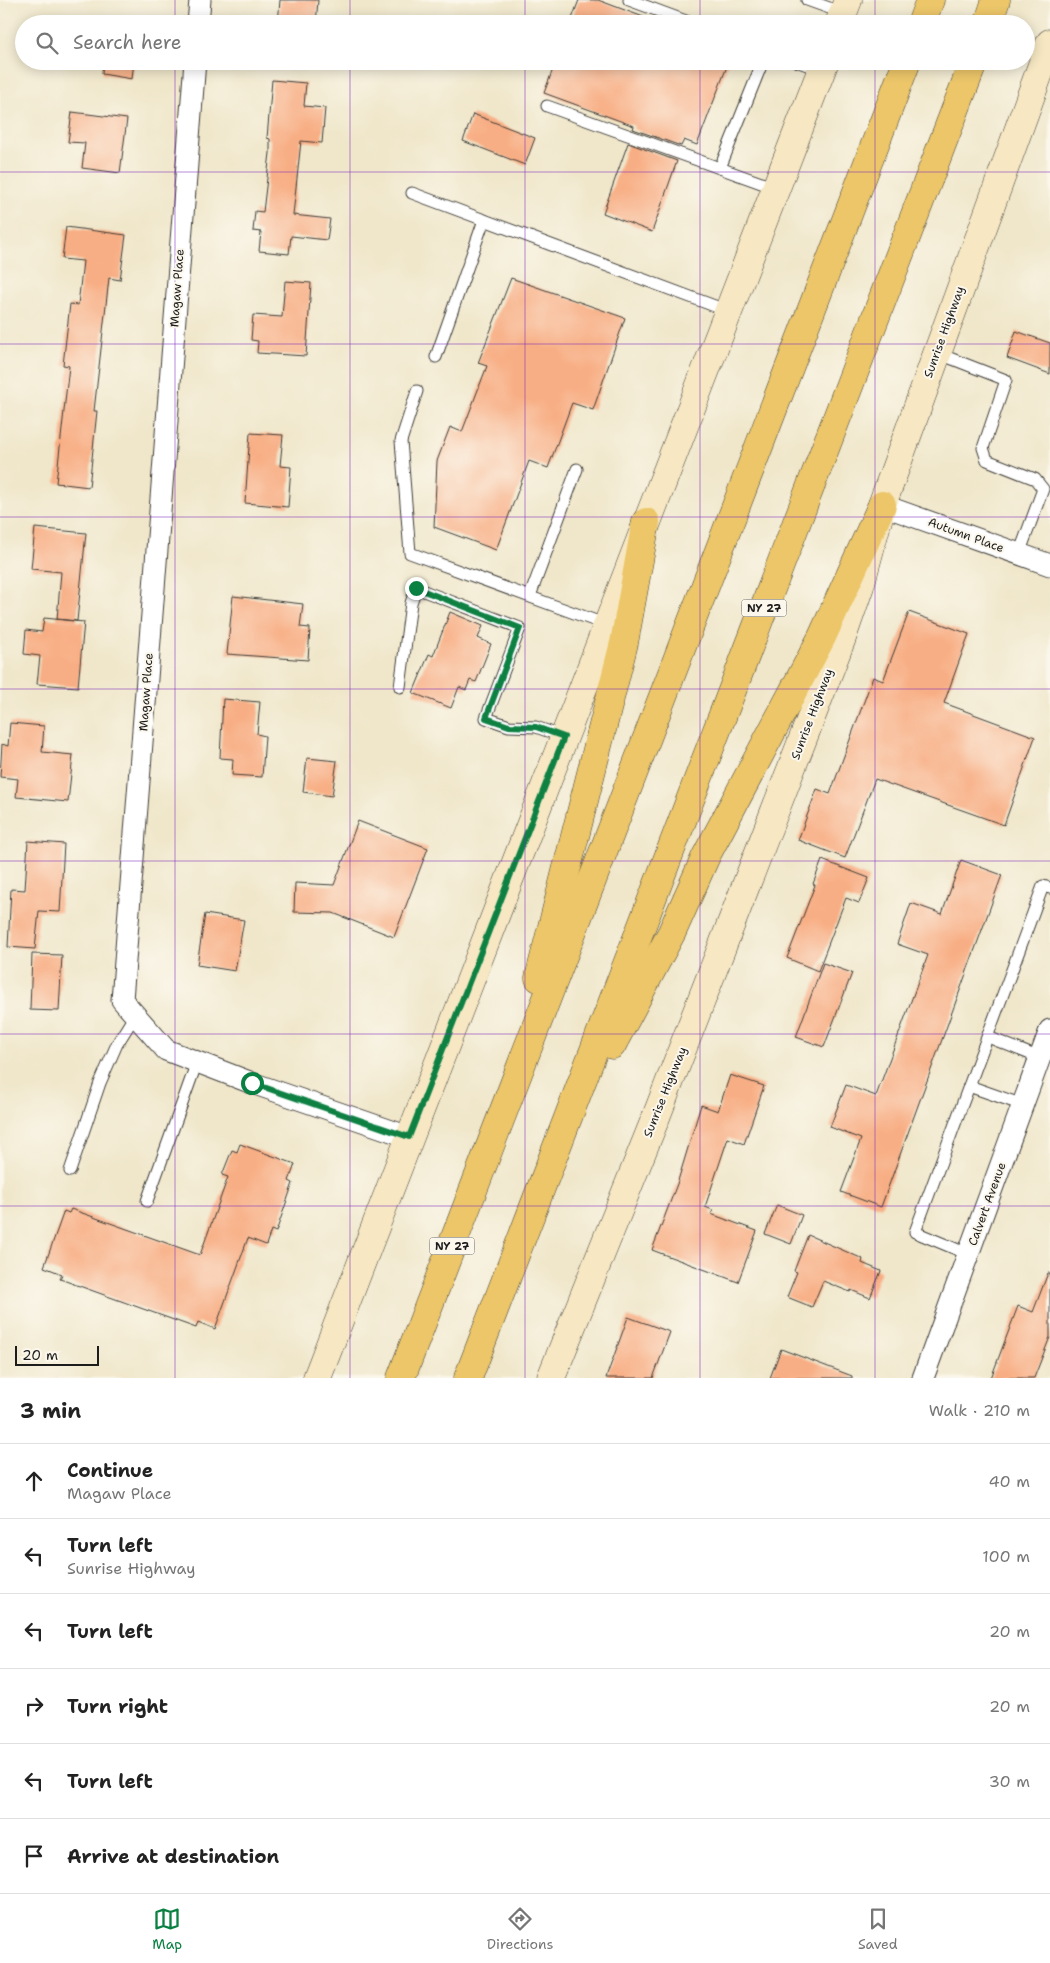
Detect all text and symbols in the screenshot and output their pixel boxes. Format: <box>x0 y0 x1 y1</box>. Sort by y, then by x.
search box <box>15 15 1035 70</box>
icon: search <box>33 29 61 57</box>
text: Search here <box>73 30 182 55</box>
street label: Magaw Place <box>166 248 188 328</box>
street label: Sunrise Highway <box>920 284 968 380</box>
street label: Autumn Place <box>926 514 1006 556</box>
route end <box>405 577 428 600</box>
road number: NY 27 <box>742 600 786 616</box>
street label: Magaw Place <box>135 652 157 732</box>
street label: Sunrise Highway <box>787 666 837 762</box>
street label: Sunrise Highway <box>640 1044 690 1140</box>
route start <box>241 1072 264 1095</box>
street label: Calvert Avenue <box>964 1160 1010 1248</box>
road number: NY 27 <box>430 1238 474 1254</box>
scale bar <box>15 1343 99 1366</box>
text: 20 m <box>22 1346 58 1364</box>
text: 3 min <box>20 1397 81 1425</box>
text: Walk · 210 m <box>929 1400 1030 1421</box>
text: Continue <box>67 1458 153 1483</box>
icon: ahead <box>20 1467 48 1495</box>
text: 40 m <box>988 1471 1030 1492</box>
text: Magaw Place <box>67 1483 172 1504</box>
text: Turn left <box>67 1533 153 1558</box>
icon: left <box>20 1542 48 1570</box>
text: 100 m <box>982 1546 1030 1567</box>
text: Sunrise Highway <box>67 1558 195 1579</box>
icon: left <box>20 1617 48 1645</box>
text: Turn left <box>67 1619 153 1644</box>
text: 20 m <box>989 1621 1030 1642</box>
icon: right <box>20 1692 48 1720</box>
text: Turn right <box>67 1694 168 1719</box>
text: 20 m <box>989 1696 1030 1717</box>
icon: left <box>20 1767 48 1795</box>
text: Turn left <box>67 1769 153 1794</box>
text: 30 m <box>989 1771 1030 1792</box>
icon: arrive <box>20 1842 48 1870</box>
text: Arrive at destination <box>67 1844 279 1869</box>
tab: Map <box>152 1905 182 1953</box>
tab: Directions <box>487 1905 554 1953</box>
tab: Saved <box>858 1905 898 1953</box>

